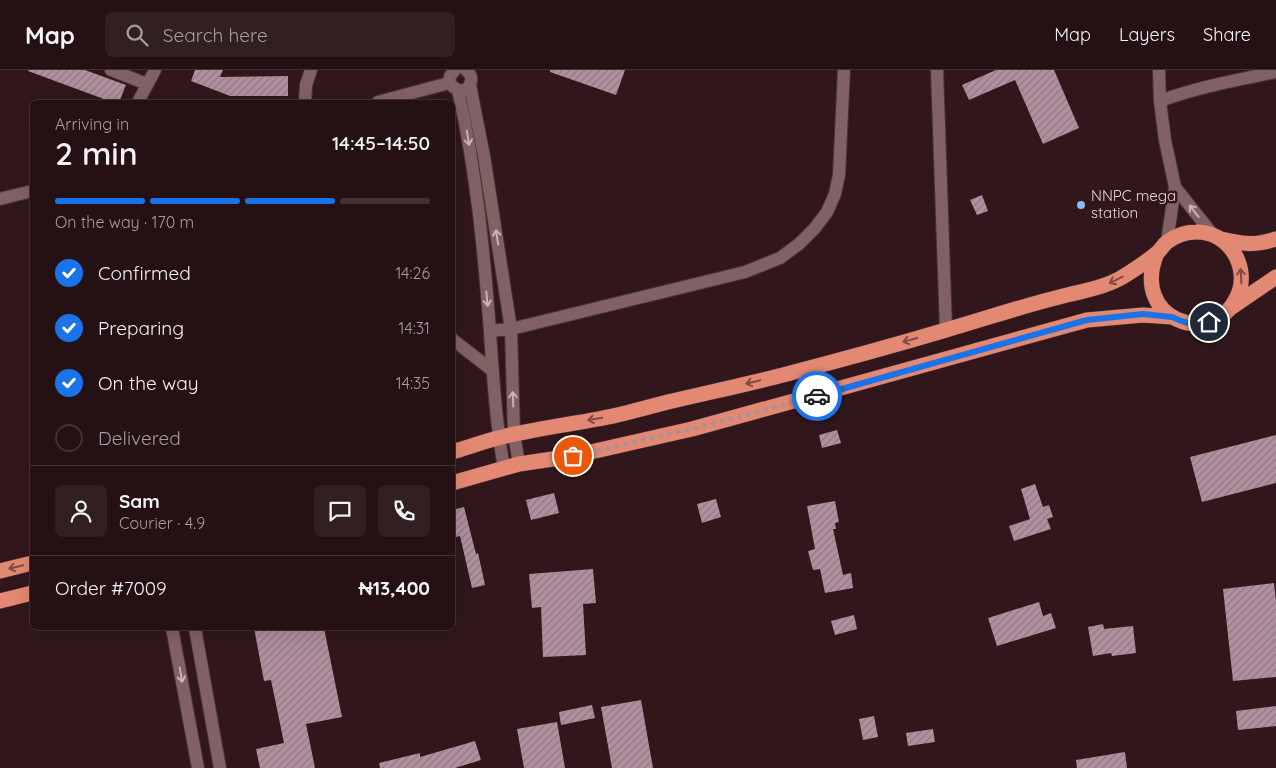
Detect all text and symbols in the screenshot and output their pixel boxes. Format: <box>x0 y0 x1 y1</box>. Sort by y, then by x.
search box <box>105 12 455 57</box>
text: Map <box>25 20 75 50</box>
icon: search <box>123 21 151 49</box>
text: Search here <box>163 23 268 47</box>
text: Map <box>1054 23 1091 46</box>
text: Layers <box>1119 23 1175 46</box>
text: Share <box>1203 23 1251 46</box>
text: Arriving in <box>55 114 129 134</box>
one-way arrow <box>463 129 473 145</box>
text: 14:45–14:50 <box>332 131 430 155</box>
text: 2 min <box>55 133 138 173</box>
place label: NNPC mega station <box>1091 186 1176 222</box>
marker: NNPC mega station <box>1075 199 1087 211</box>
one-way arrow <box>1188 205 1199 218</box>
text: On the way · 170 m <box>55 212 194 232</box>
one-way arrow <box>491 230 501 246</box>
icon: check <box>55 259 83 287</box>
text: Confirmed <box>98 261 191 285</box>
text: 14:26 <box>395 263 430 283</box>
one-way arrow <box>1236 268 1245 284</box>
one-way arrow <box>1109 276 1124 285</box>
one-way arrow <box>482 291 492 307</box>
pin <box>1188 301 1230 343</box>
icon: home <box>1195 308 1223 336</box>
icon: check <box>55 314 83 342</box>
text: Preparing <box>98 316 184 340</box>
text: 14:31 <box>399 318 430 338</box>
one-way arrow <box>903 336 919 345</box>
icon: check <box>55 369 83 397</box>
text: On the way <box>98 371 199 395</box>
courier <box>792 371 842 421</box>
text: 14:35 <box>396 373 430 393</box>
one-way arrow <box>746 378 762 387</box>
icon: car <box>803 382 831 410</box>
one-way arrow <box>508 391 517 407</box>
one-way arrow <box>587 415 603 425</box>
text: Delivered <box>98 426 181 450</box>
pin <box>552 435 594 477</box>
icon: bag <box>559 442 587 470</box>
button: person <box>55 485 107 537</box>
button: chat <box>314 485 366 537</box>
button: phone <box>378 485 430 537</box>
text: Sam <box>119 489 160 513</box>
text: Courier · 4.9 <box>119 513 205 533</box>
one-way arrow <box>9 563 25 572</box>
text: Order #7009 <box>55 576 167 600</box>
text: ₦13,400 <box>359 576 430 600</box>
one-way arrow <box>177 667 186 683</box>

